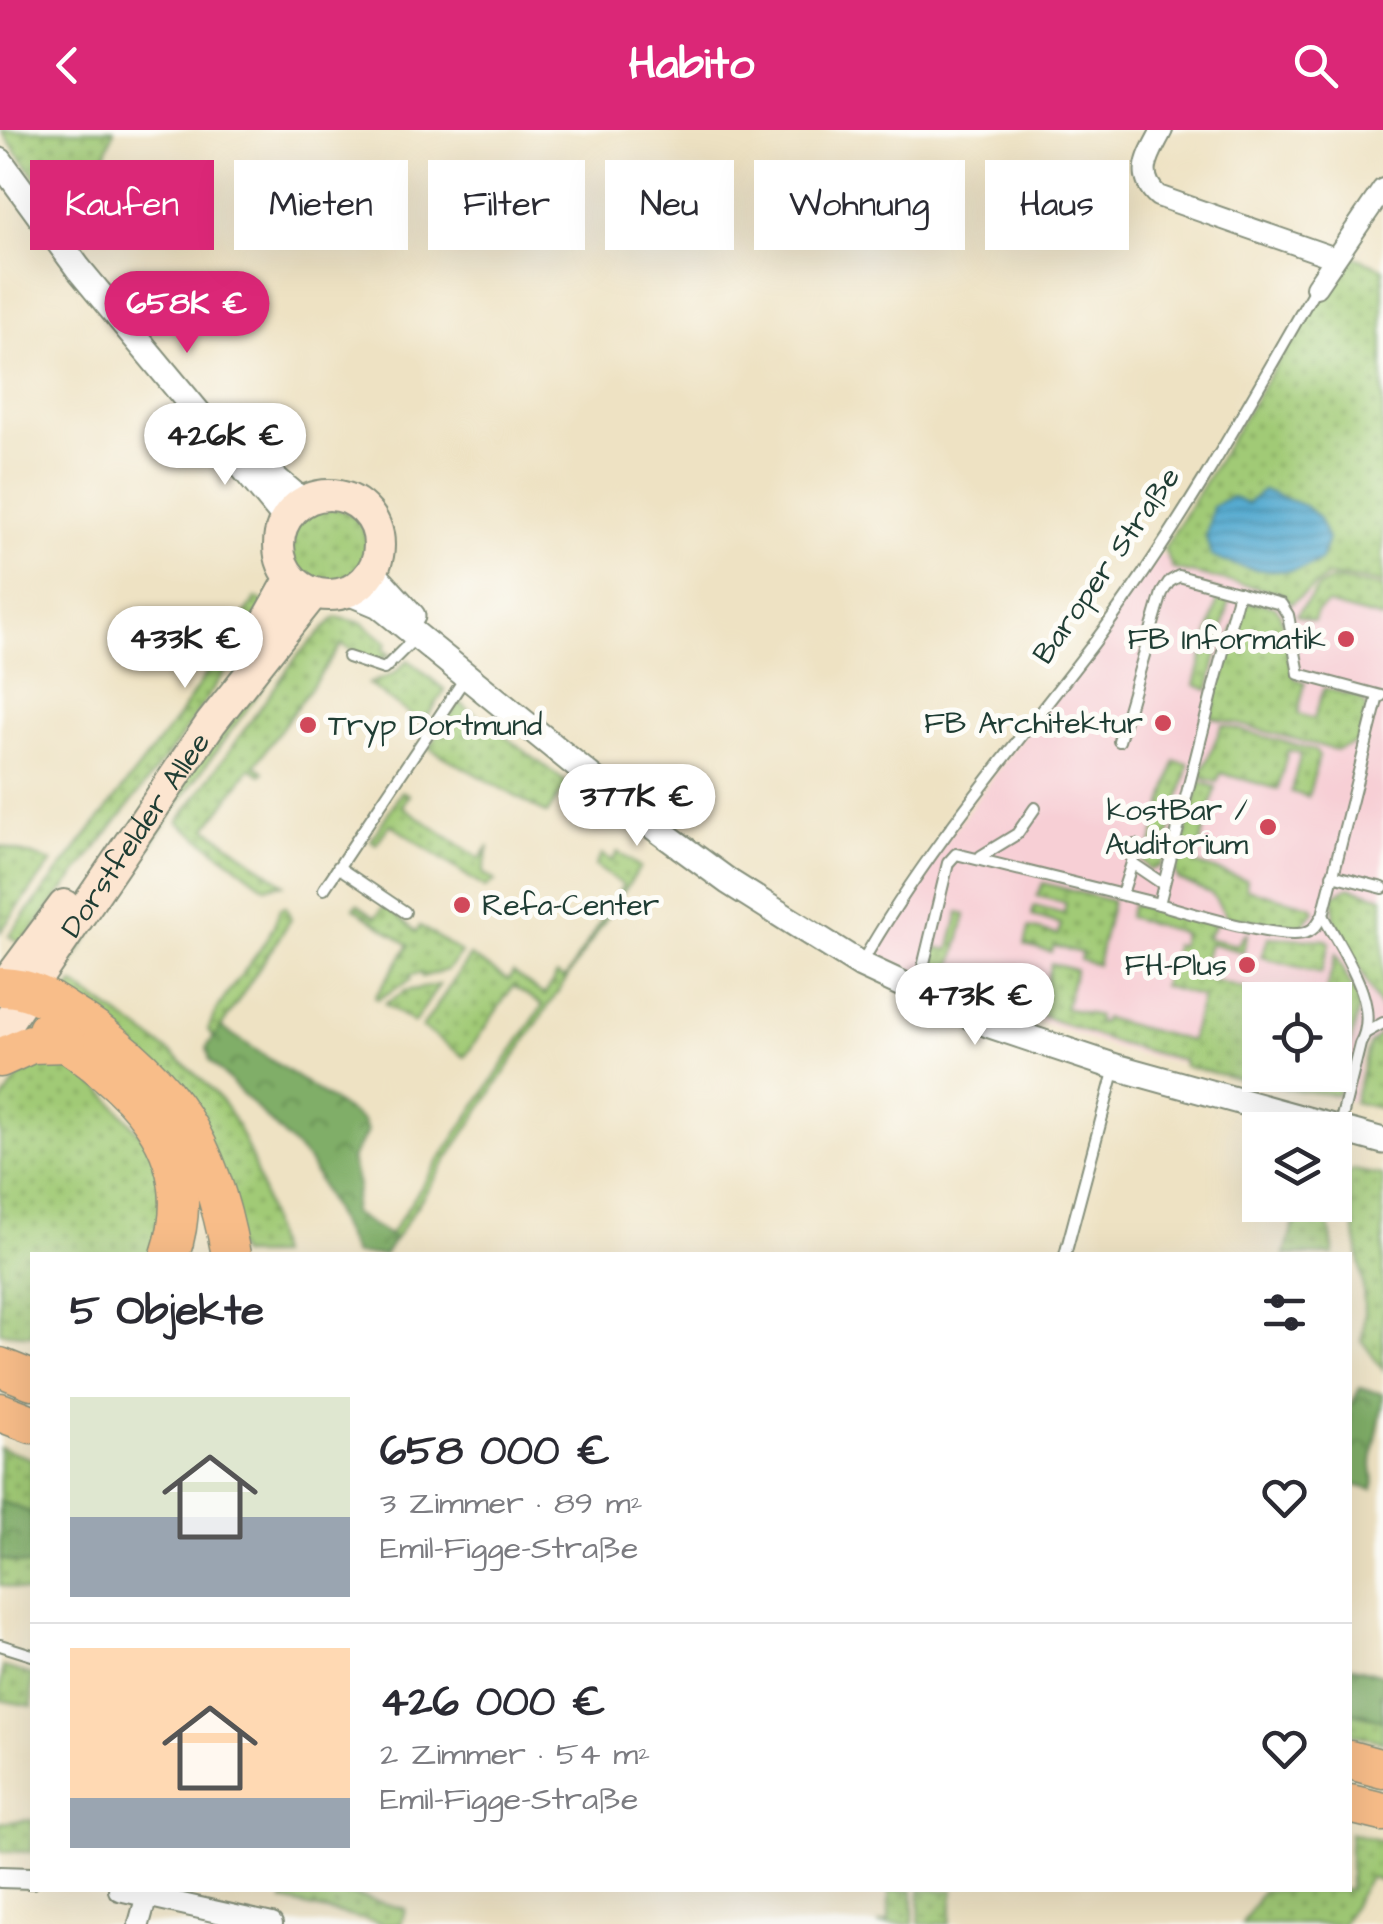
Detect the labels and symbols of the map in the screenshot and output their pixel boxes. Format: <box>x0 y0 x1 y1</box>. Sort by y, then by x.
pin: 658K € <box>106 271 268 356</box>
pin: 426K € <box>144 403 306 488</box>
street label: Baroper Straße <box>1023 458 1191 673</box>
pin: 433K € <box>104 606 266 691</box>
place label: FB Informatik <box>1127 619 1326 661</box>
marker: FB Informatik <box>1335 628 1357 650</box>
place label: FB Architektur <box>924 703 1143 745</box>
place label: Tryp Dortmund <box>328 705 542 748</box>
marker: FB Architektur <box>1152 712 1174 734</box>
marker: Tryp Dortmund <box>297 714 319 736</box>
street label: Dorstfelder Allee <box>51 724 221 946</box>
pin: 377K € <box>556 764 718 849</box>
place label: kostBar / Auditorium <box>1105 790 1249 866</box>
marker: kostBar / Auditorium <box>1257 816 1279 838</box>
place label: Refa-Center <box>482 885 659 927</box>
marker: Refa-Center <box>451 894 473 916</box>
place label: FH-Plus <box>1125 945 1227 987</box>
marker: FH-Plus <box>1236 954 1258 976</box>
pin: 473K € <box>894 963 1056 1048</box>

